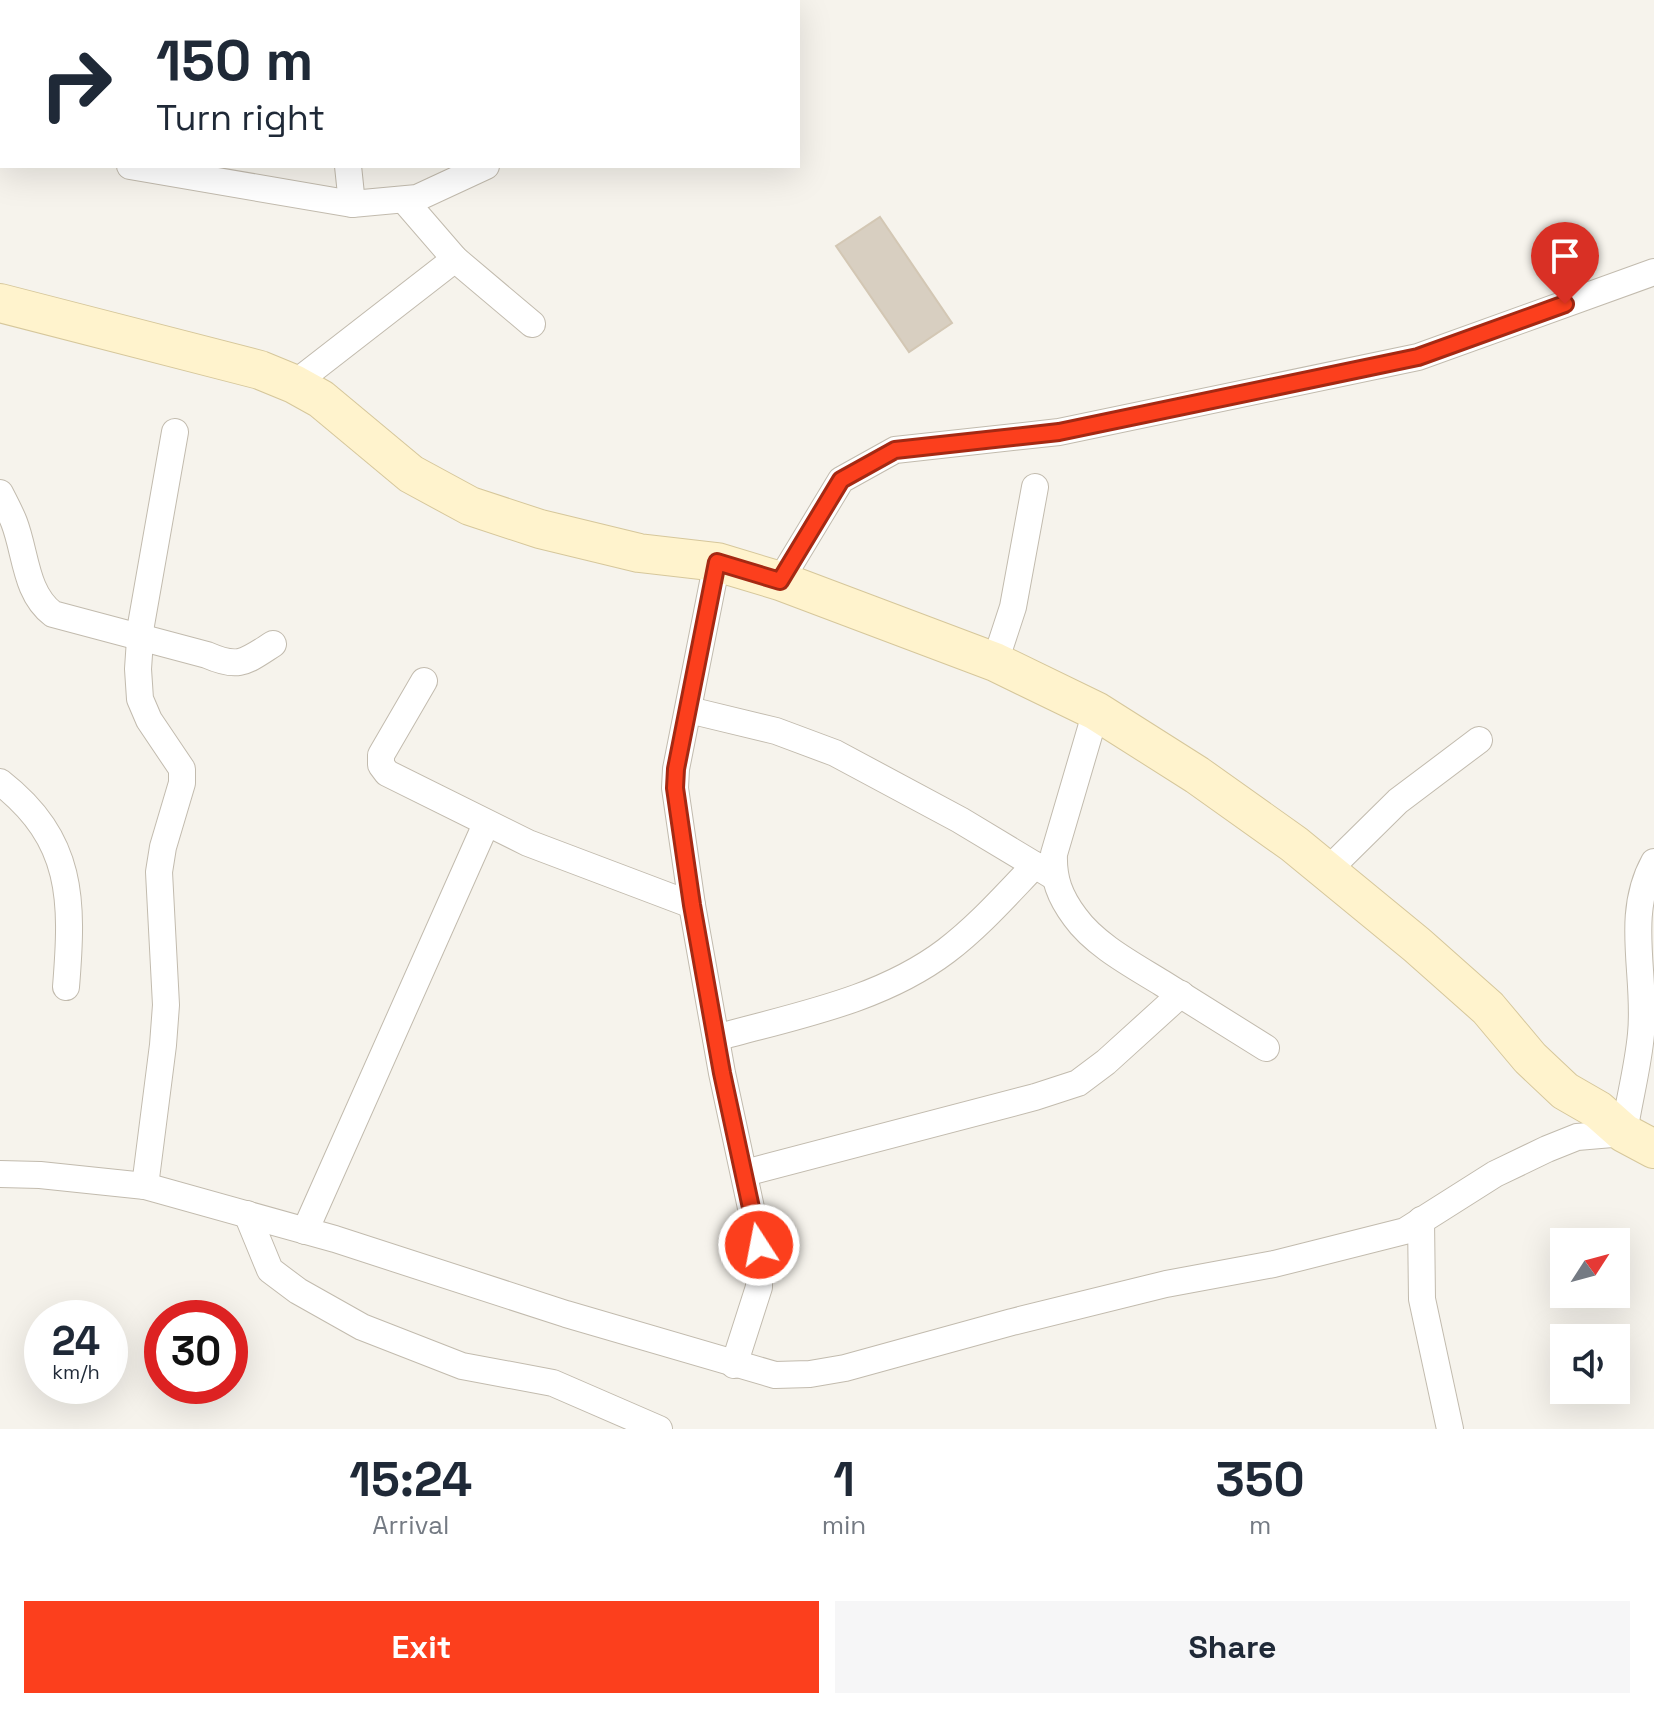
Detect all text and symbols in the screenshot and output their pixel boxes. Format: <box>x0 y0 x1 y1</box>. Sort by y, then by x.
text: 150 m <box>156 25 313 96</box>
icon: right <box>24 32 128 136</box>
text: Turn right <box>156 95 325 141</box>
pin <box>1531 222 1599 304</box>
icon: arrive <box>1543 234 1587 278</box>
position arrow <box>717 1203 801 1287</box>
north arrow <box>1550 1228 1630 1308</box>
map controls <box>1550 1228 1630 1404</box>
speed limit sign: 30 <box>144 1300 248 1404</box>
text: 24 <box>52 1316 100 1367</box>
button: sound <box>1550 1324 1630 1404</box>
text: km/h <box>52 1359 100 1385</box>
text: 15:24 <box>349 1449 472 1510</box>
text: 1 <box>833 1449 855 1510</box>
text: 350 <box>1216 1449 1305 1510</box>
text: Arrival <box>372 1508 449 1542</box>
text: min <box>822 1508 866 1542</box>
text: m <box>1249 1508 1271 1542</box>
button: Exit <box>24 1601 819 1693</box>
button: Share <box>835 1601 1630 1693</box>

